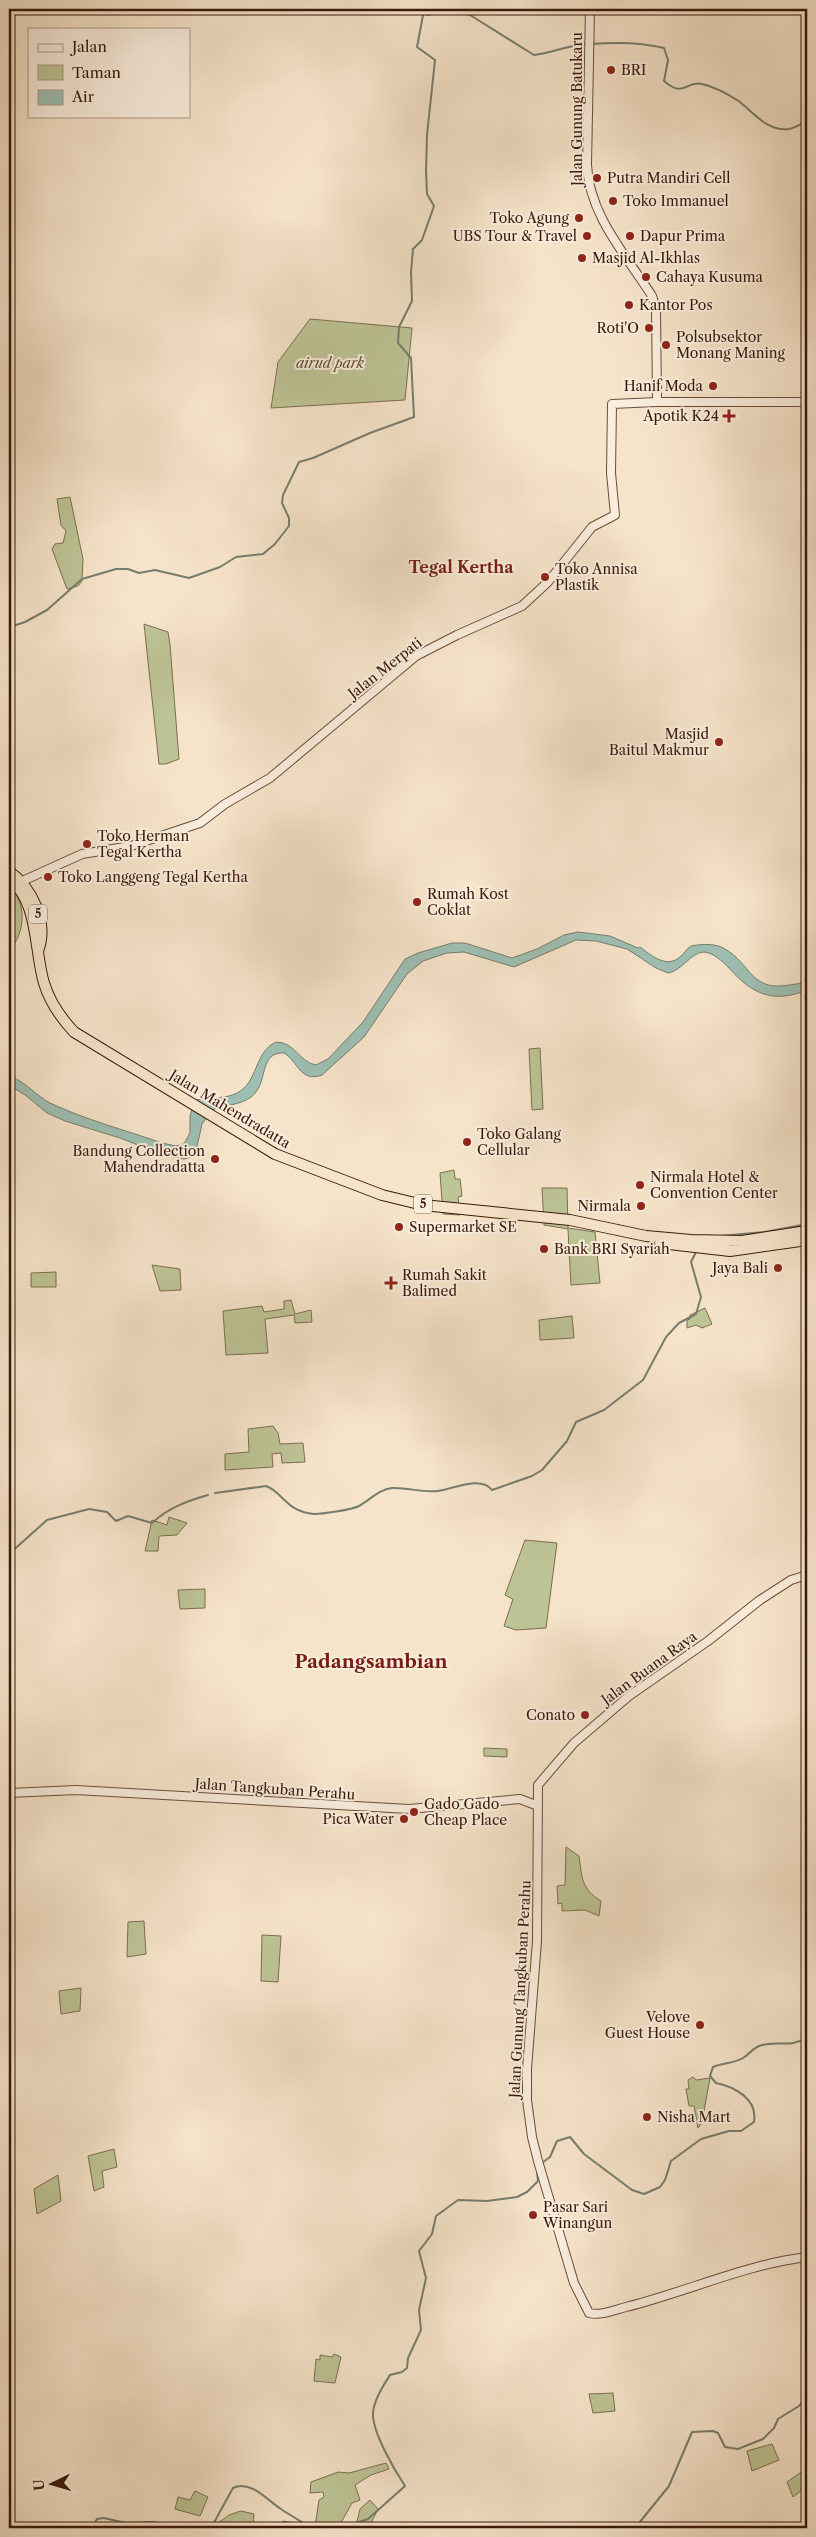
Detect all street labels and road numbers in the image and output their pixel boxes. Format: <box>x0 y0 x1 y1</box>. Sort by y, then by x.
street label: Jalan Gunung Batukaru <box>568 32 586 188</box>
street label: Jalan Merpati <box>343 634 426 704</box>
road number: 5 <box>29 904 47 924</box>
street label: Jalan Mahendradatta <box>165 1065 294 1153</box>
road number: 5 <box>414 1194 432 1214</box>
street label: Jalan Buana Raya <box>596 1627 701 1710</box>
street label: Jalan Tangkuban Perahu <box>192 1774 356 1804</box>
street label: Jalan Gunung Tangkuban Perahu <box>505 1879 535 2100</box>

